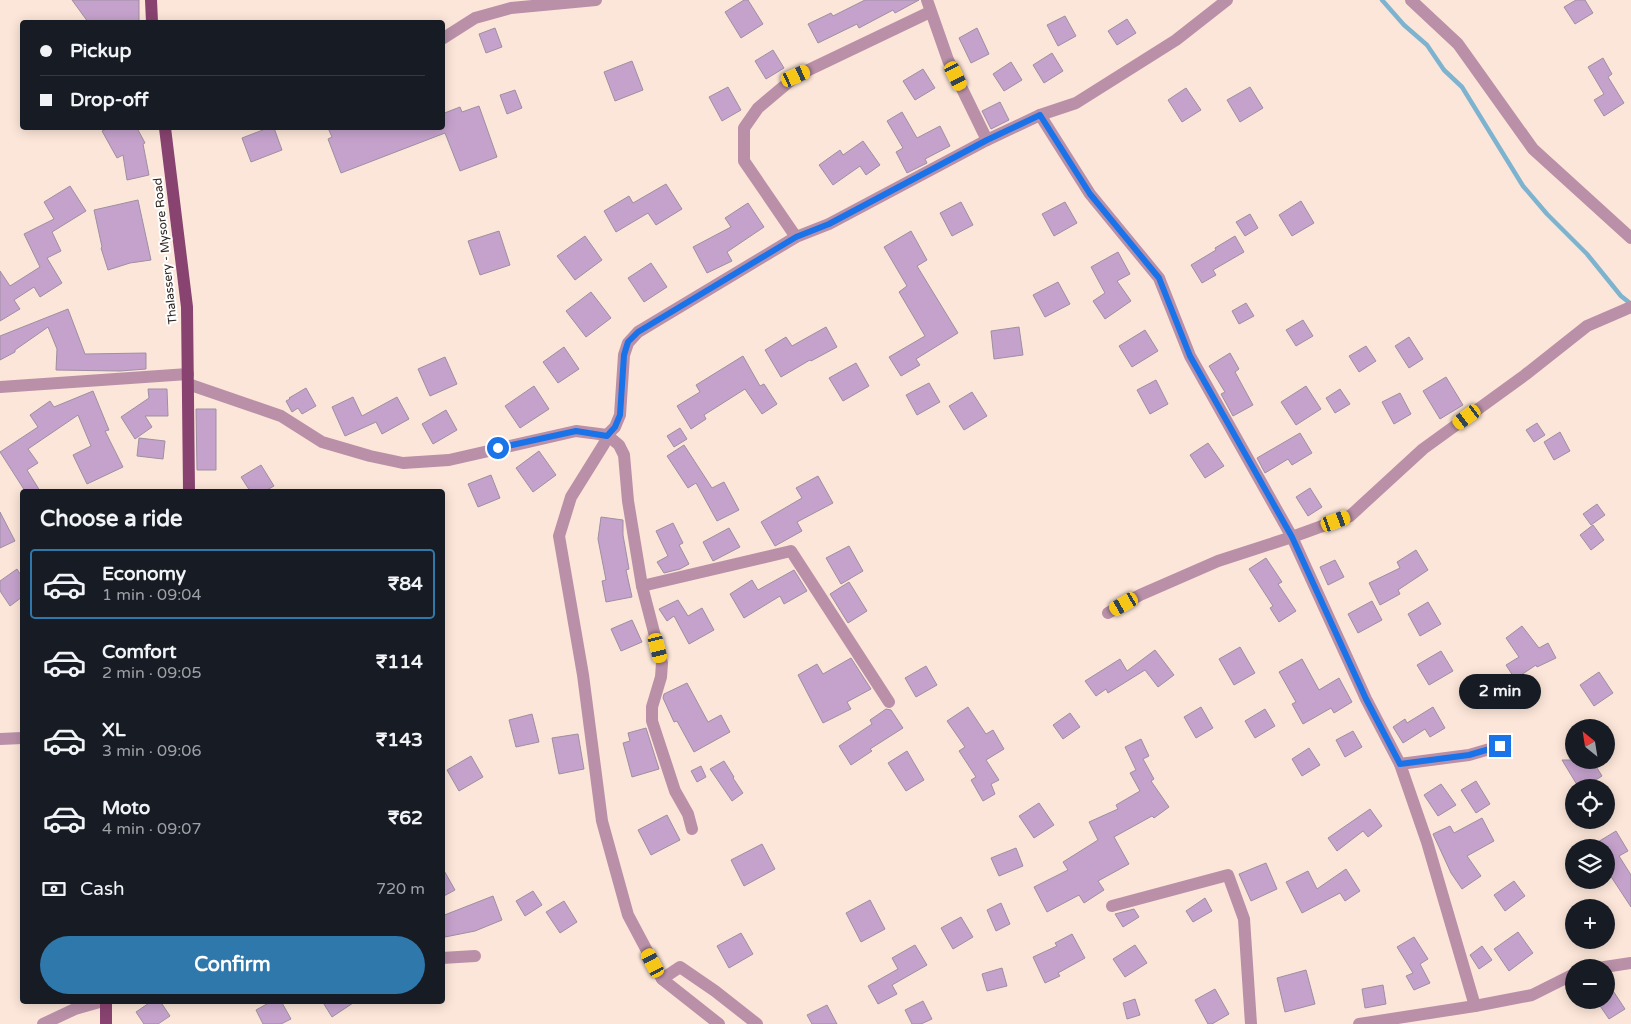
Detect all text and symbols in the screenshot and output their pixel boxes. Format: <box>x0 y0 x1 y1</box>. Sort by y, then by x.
text: Pickup <box>70 40 131 62</box>
car <box>942 59 969 93</box>
car <box>779 63 812 89</box>
text: Drop-off <box>70 89 149 111</box>
street label: Thalassery - Mysore Road <box>150 177 180 325</box>
car <box>1450 402 1483 432</box>
route start <box>487 437 509 459</box>
text: Choose a ride <box>40 506 183 532</box>
car <box>1319 509 1352 533</box>
icon: car <box>42 562 87 607</box>
text: Economy <box>102 563 186 585</box>
text: ₹84 <box>388 573 423 595</box>
text: 1 min · 09:04 <box>102 585 201 605</box>
car <box>1107 590 1140 618</box>
car <box>647 632 668 664</box>
icon: car <box>42 640 87 685</box>
text: Comfort <box>102 641 176 663</box>
text: ₹114 <box>376 651 423 673</box>
text: 2 min · 09:05 <box>102 663 201 683</box>
callout: 2 min <box>1459 674 1541 708</box>
text: 2 min <box>1479 681 1521 701</box>
icon: car <box>42 718 87 763</box>
text: XL <box>102 719 126 741</box>
north arrow <box>1565 719 1615 769</box>
map controls <box>1565 719 1615 1009</box>
text: ₹143 <box>376 729 423 751</box>
route end <box>1489 735 1511 757</box>
text: 3 min · 09:06 <box>102 741 201 761</box>
button: locate <box>1565 779 1615 829</box>
icon: car <box>42 796 87 841</box>
text: Moto <box>102 797 150 819</box>
text: ₹62 <box>388 807 423 829</box>
text: 4 min · 09:07 <box>102 819 201 839</box>
button: layers <box>1565 839 1615 889</box>
icon: cash <box>40 875 68 903</box>
text: Cash <box>80 878 125 900</box>
text: 720 m <box>376 879 425 899</box>
button: + <box>1565 899 1615 949</box>
button: Confirm <box>40 936 425 994</box>
car <box>639 946 666 980</box>
button: − <box>1565 959 1615 1009</box>

